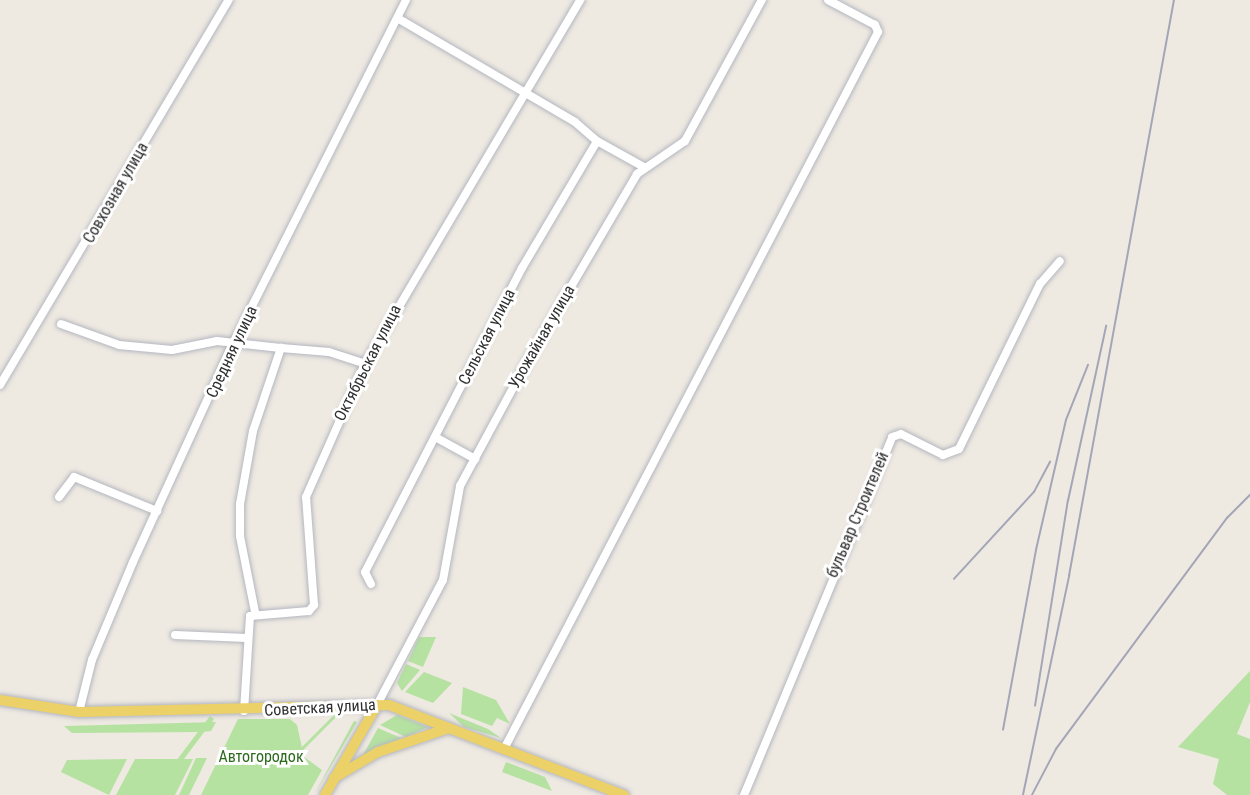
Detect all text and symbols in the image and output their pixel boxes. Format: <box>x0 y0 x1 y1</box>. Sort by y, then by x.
street label: Совхозная улица <box>79 139 153 247</box>
street label: Урожайная улица <box>505 282 579 392</box>
street label: Сельская улица <box>455 286 519 388</box>
street label: Октябрьская улица <box>330 302 406 424</box>
street label: Средняя улица <box>202 303 262 401</box>
street label: бульвар Строителей <box>823 449 893 581</box>
street label: Советская улица <box>264 695 376 721</box>
park label: Автогородок <box>218 747 304 767</box>

